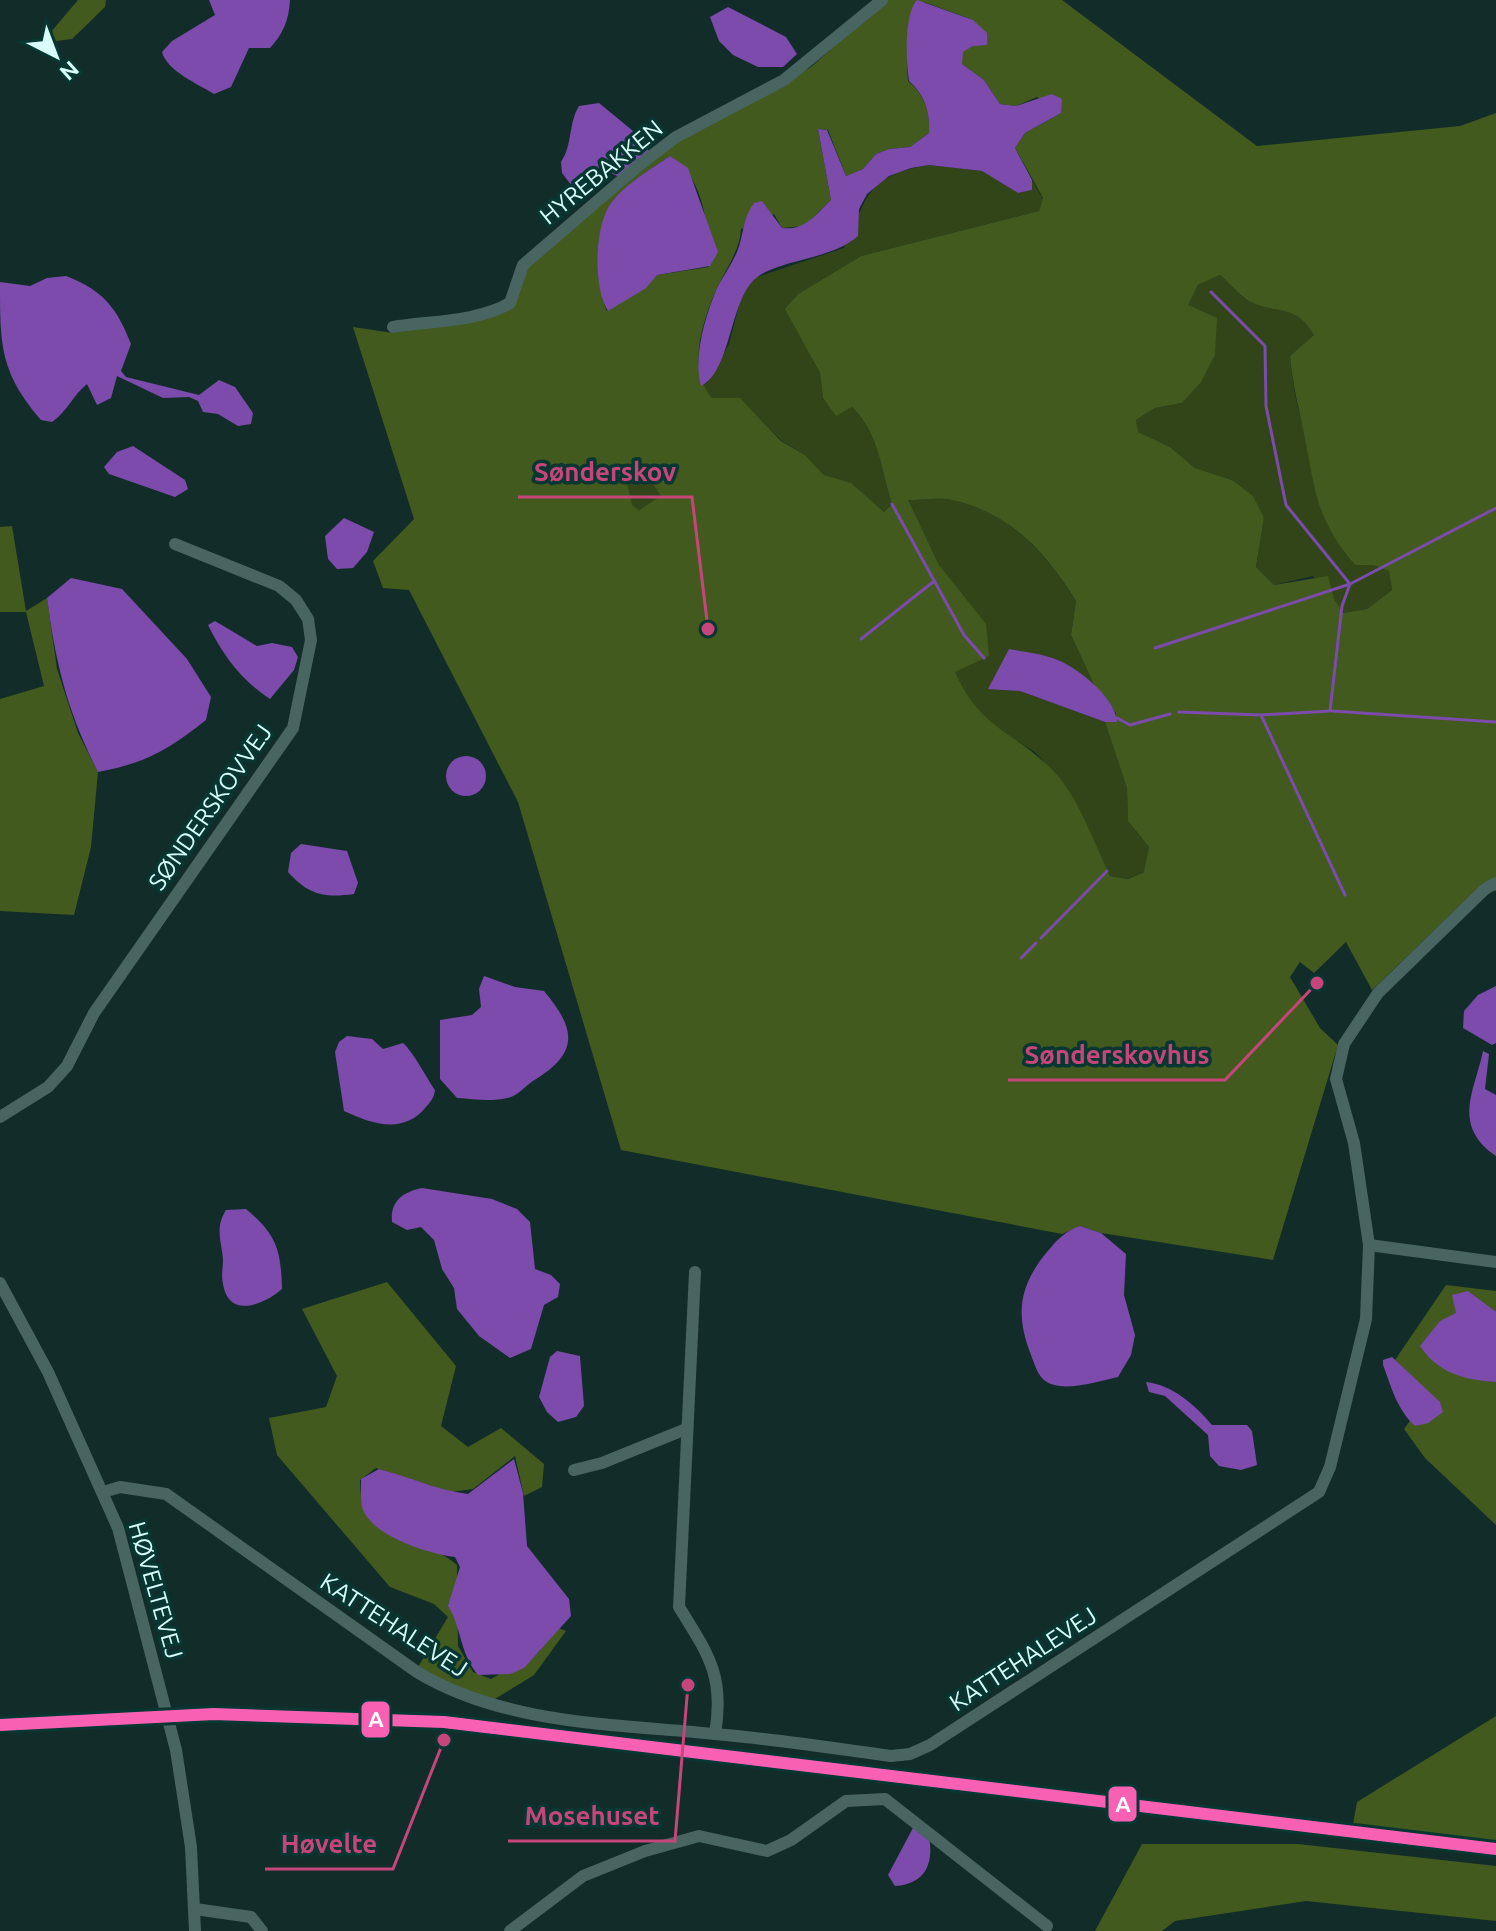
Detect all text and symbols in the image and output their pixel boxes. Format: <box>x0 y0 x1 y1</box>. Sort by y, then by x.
north arrow <box>16 16 96 96</box>
text: N <box>55 56 84 86</box>
street label: HYREBAKKEN <box>534 114 668 230</box>
callout: Sønderskov <box>518 447 692 497</box>
text: Sønderskov <box>534 457 676 486</box>
street label: SØNDERSKOVVEJ <box>143 719 277 895</box>
callout: Sønderskovhus <box>1008 1030 1225 1080</box>
text: Sønderskovhus <box>1025 1040 1209 1069</box>
street label: HØVELTEVEJ <box>124 1518 188 1662</box>
street label: KATTEHALEVEJ <box>316 1568 472 1682</box>
street label: KATTEHALEVEJ <box>945 1602 1101 1716</box>
line badge: A <box>360 1700 391 1739</box>
text: A <box>368 1706 384 1731</box>
line badge: A <box>1107 1785 1138 1823</box>
callout: Mosehuset <box>508 1791 675 1841</box>
text: A <box>1115 1791 1131 1816</box>
text: Mosehuset <box>525 1801 659 1830</box>
callout: Høvelte <box>265 1819 393 1869</box>
text: Høvelte <box>281 1829 377 1858</box>

